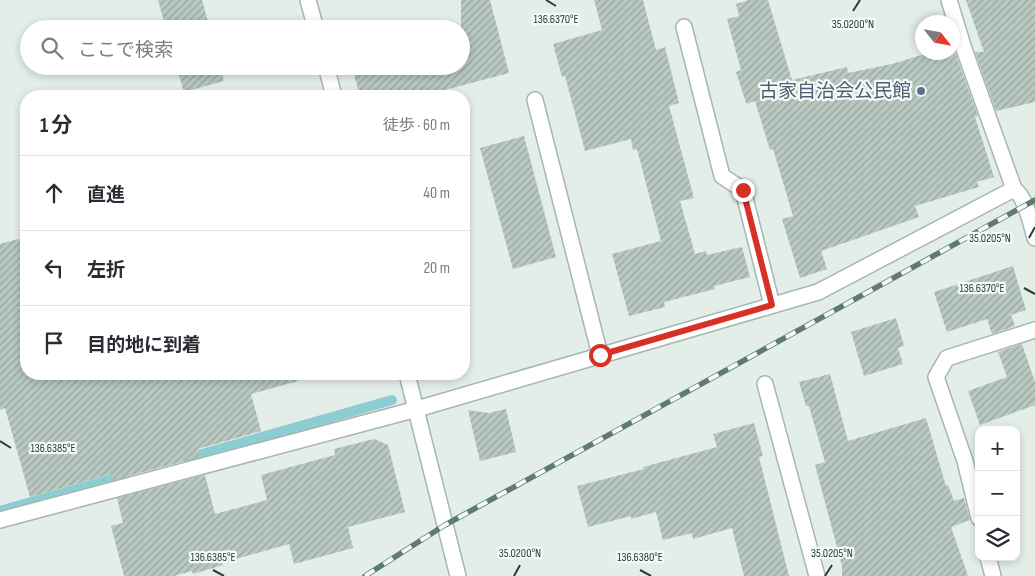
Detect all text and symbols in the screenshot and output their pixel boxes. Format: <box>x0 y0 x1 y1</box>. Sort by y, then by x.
text: 136.6370°E <box>533 12 579 27</box>
north arrow <box>915 15 960 60</box>
text: 35.0200°N <box>832 17 874 32</box>
search box <box>20 20 470 75</box>
icon: search <box>38 34 66 62</box>
text: ここで検索 <box>78 39 173 62</box>
place label: 古家自治会公民館 <box>759 80 911 103</box>
marker: 古家自治会公民館 <box>915 85 927 97</box>
text: 1 分 <box>40 113 73 138</box>
text: 徒歩 · 60 m <box>383 116 450 135</box>
icon: ahead <box>40 179 68 207</box>
route end <box>732 179 755 202</box>
text: 直進 <box>87 184 125 207</box>
text: 40 m <box>423 184 450 203</box>
text: 35.0205°N <box>969 231 1011 246</box>
icon: left <box>40 254 68 282</box>
text: 左折 <box>87 259 125 282</box>
text: 20 m <box>423 259 450 278</box>
text: 136.6370°E <box>959 281 1005 296</box>
icon: arrive <box>40 329 68 357</box>
text: 目的地に到着 <box>87 334 201 357</box>
route start <box>589 344 612 367</box>
map controls <box>975 426 1020 561</box>
button: + <box>975 426 1020 471</box>
text: 136.6385°E <box>30 441 76 456</box>
button: − <box>975 471 1020 516</box>
button: layers <box>975 516 1020 561</box>
text: 35.0200°N <box>499 546 541 561</box>
text: 35.0205°N <box>811 546 853 561</box>
text: 136.6385°E <box>190 550 236 565</box>
text: 136.6380°E <box>617 550 663 565</box>

